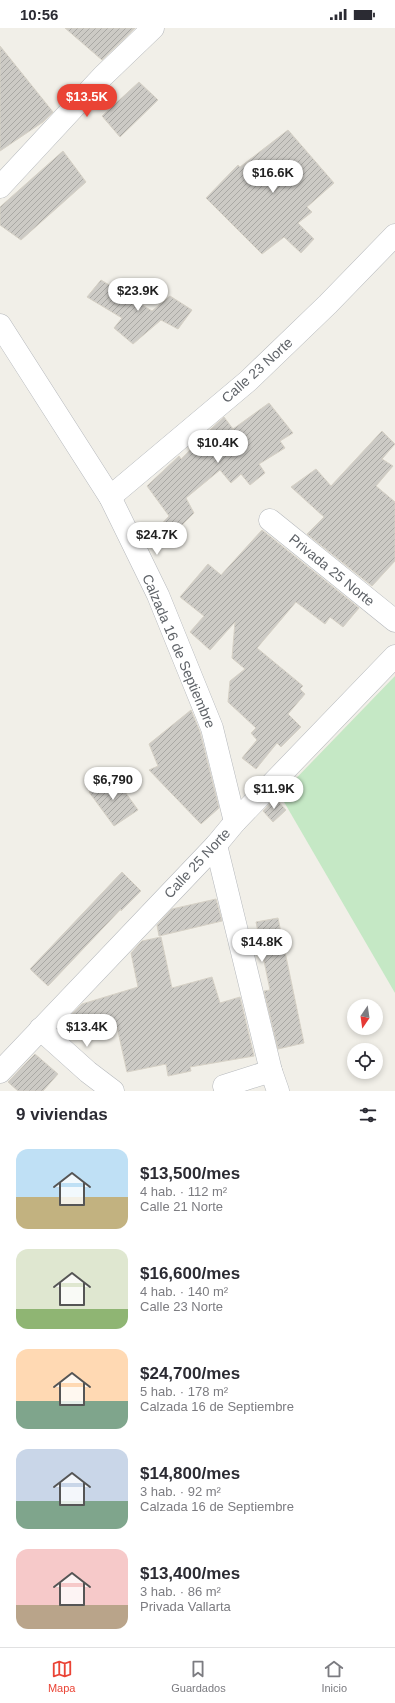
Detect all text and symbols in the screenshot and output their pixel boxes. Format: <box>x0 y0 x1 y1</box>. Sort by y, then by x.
text: 10:56 <box>20 6 58 23</box>
pin: $13.5K <box>54 84 120 118</box>
text: $13.5K <box>66 89 108 104</box>
pin: $16.6K <box>240 160 306 194</box>
text: $16.6K <box>252 165 294 180</box>
pin: $23.9K <box>105 278 171 312</box>
text: $23.9K <box>117 283 159 298</box>
street label: Calle 23 Norte <box>218 334 296 406</box>
pin: $10.4K <box>185 430 251 464</box>
text: $10.4K <box>197 435 239 450</box>
pin: $24.7K <box>124 522 190 556</box>
text: $24.7K <box>136 527 178 542</box>
street label: Privada 25 Norte <box>286 531 378 609</box>
street label: Calzada 16 de Septiembre <box>139 572 219 731</box>
pin: $6,790 <box>80 767 146 801</box>
text: $6,790 <box>93 772 133 787</box>
pin: $11.9K <box>241 776 307 810</box>
text: $11.9K <box>253 781 295 796</box>
street label: Calle 25 Norte <box>161 825 234 901</box>
pin: $14.8K <box>229 929 295 963</box>
text: $14.8K <box>241 934 283 949</box>
north arrow <box>347 999 383 1035</box>
map controls <box>347 999 383 1079</box>
pin: $13.4K <box>54 1014 120 1048</box>
text: $13.4K <box>66 1019 108 1034</box>
button: locate <box>347 1043 383 1079</box>
icon: filters <box>357 1104 379 1126</box>
text: 9 viviendas <box>16 1105 108 1124</box>
text: $13,500/mes <box>140 1164 240 1183</box>
icon: home <box>48 1165 96 1213</box>
text: 4 hab. · 112 m² <box>140 1184 227 1199</box>
text: Calle 21 Norte <box>140 1199 223 1214</box>
text: $16,600/mes <box>140 1264 240 1283</box>
icon: home <box>48 1265 96 1313</box>
text: 4 hab. · 140 m² <box>140 1284 228 1299</box>
text: Calle 23 Norte <box>140 1299 223 1314</box>
text: $24,700/mes <box>140 1364 240 1383</box>
icon: home <box>48 1365 96 1413</box>
text: 5 hab. · 178 m² <box>140 1384 228 1399</box>
text: Calzada 16 de Septiembre <box>140 1399 294 1414</box>
text: $14,800/mes <box>140 1464 240 1483</box>
icon: home <box>48 1465 96 1513</box>
text: 3 hab. · 92 m² <box>140 1484 221 1499</box>
text: Calzada 16 de Septiembre <box>140 1499 294 1514</box>
text: $13,400/mes <box>140 1564 240 1583</box>
icon: home <box>48 1565 96 1613</box>
text: 3 hab. · 86 m² <box>140 1584 221 1599</box>
text: Privada Vallarta <box>140 1599 231 1614</box>
tab: Mapa <box>48 1658 75 1694</box>
tab: Guardados <box>171 1658 226 1694</box>
tab: Inicio <box>321 1658 347 1694</box>

